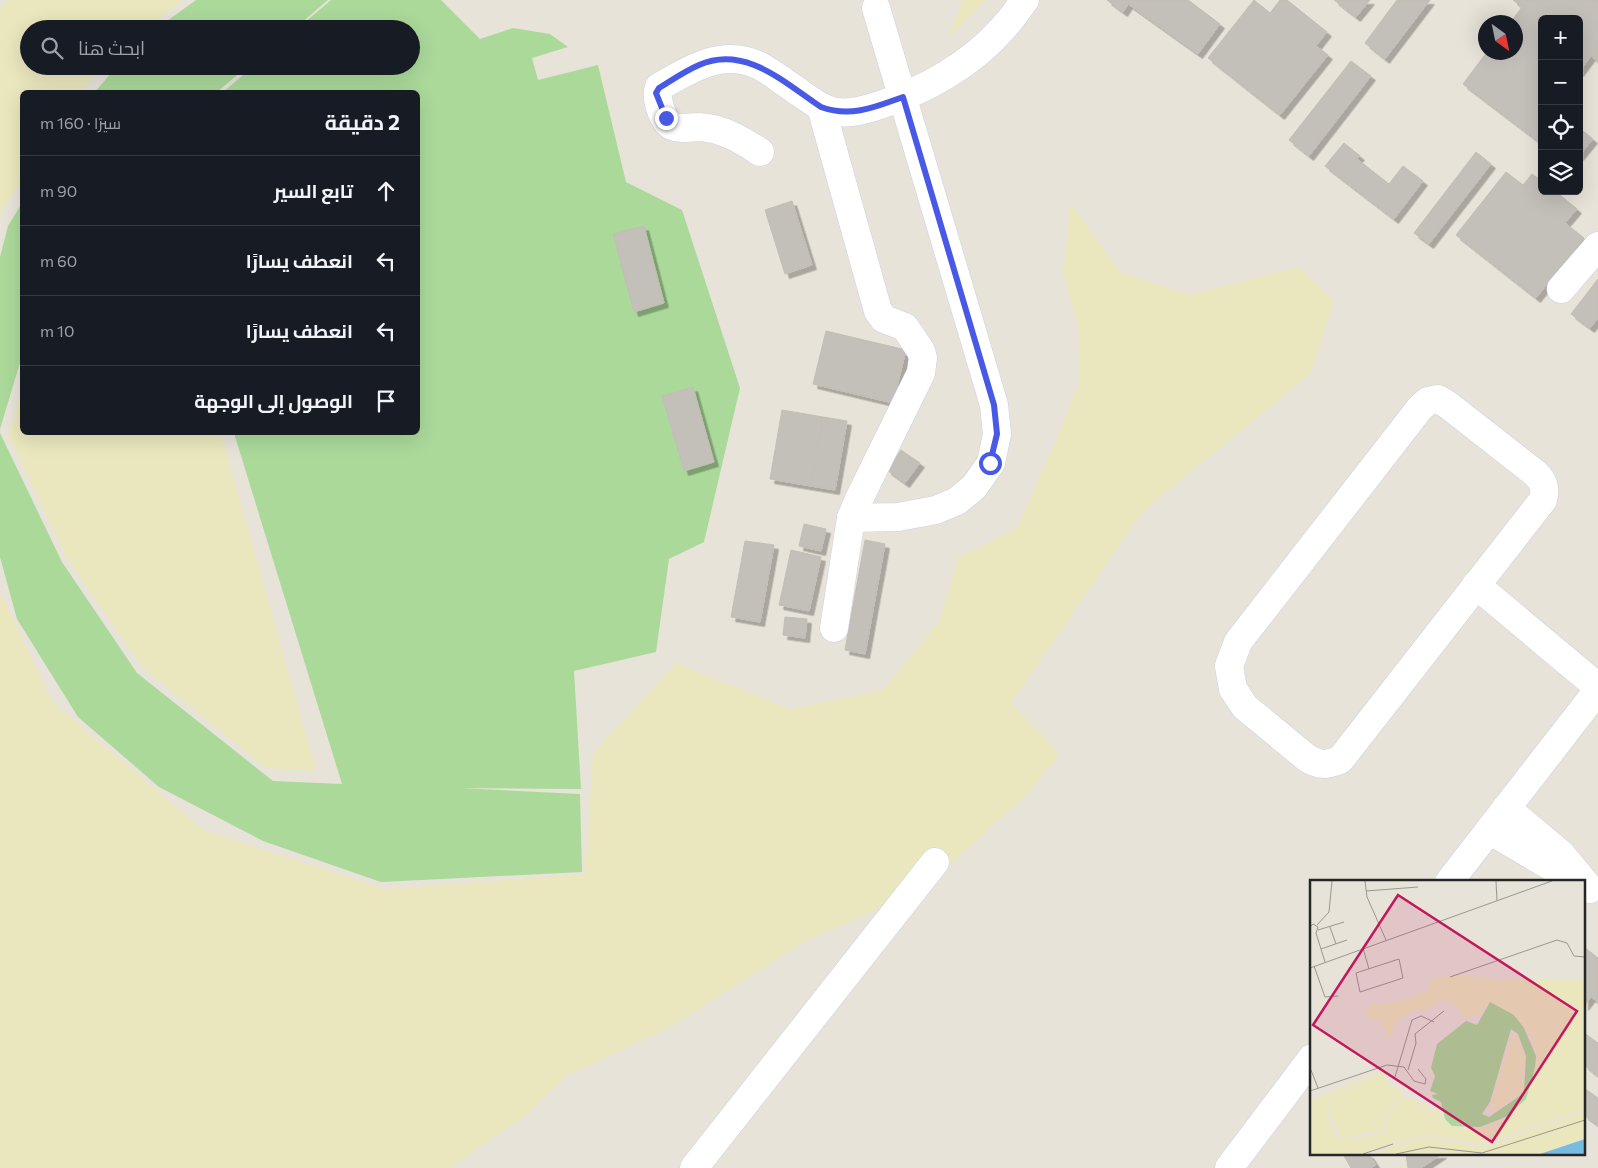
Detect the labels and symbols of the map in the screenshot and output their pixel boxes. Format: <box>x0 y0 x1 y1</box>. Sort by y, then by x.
north arrow <box>1478 15 1523 60</box>
route end <box>655 107 678 130</box>
route start <box>979 452 1002 475</box>
inset map <box>1310 880 1586 1156</box>

